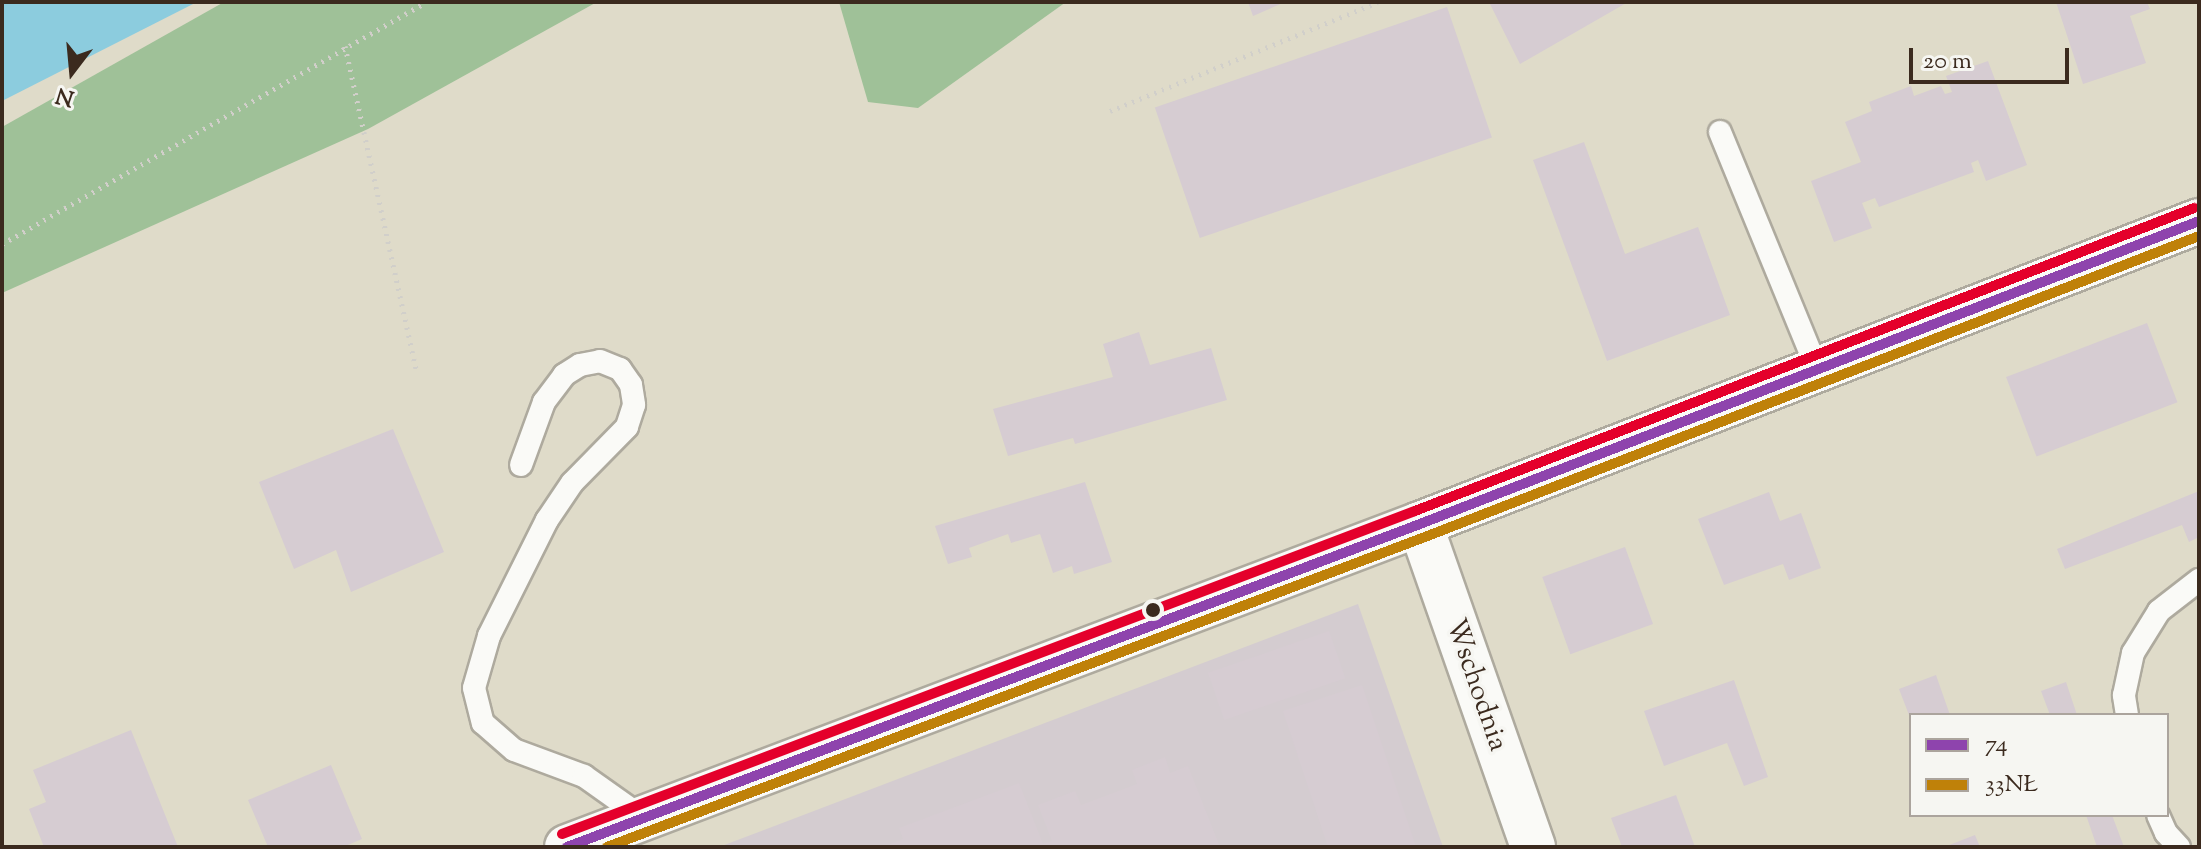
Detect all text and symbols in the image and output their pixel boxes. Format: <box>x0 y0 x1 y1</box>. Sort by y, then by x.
north arrow <box>32 32 112 112</box>
scale bar <box>1913 32 2073 82</box>
text: 20 m <box>1923 45 1972 79</box>
text: N <box>53 77 78 113</box>
unlabelled marker <box>1145 602 1161 618</box>
street label: Wschodnia <box>1438 614 1514 756</box>
legend <box>1909 713 2169 817</box>
text: 74 <box>1985 728 2008 762</box>
text: 33NŁ <box>1985 768 2038 802</box>

